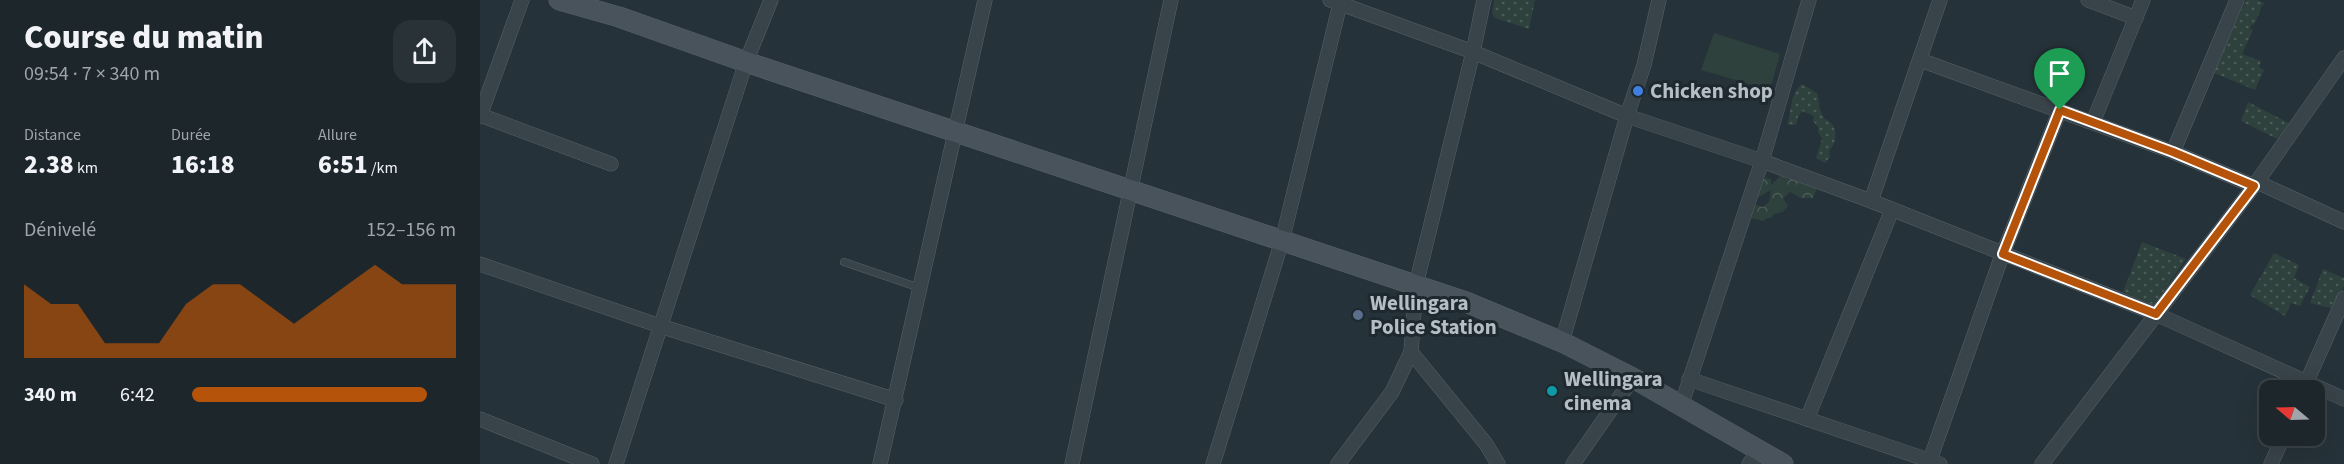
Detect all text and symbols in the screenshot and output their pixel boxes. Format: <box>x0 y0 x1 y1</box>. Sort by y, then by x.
text: Course du matin <box>24 14 264 61</box>
button: share <box>393 20 456 83</box>
pin <box>2034 48 2085 110</box>
icon: arrive <box>2043 57 2076 90</box>
text: 09:54 · 7 × 340 m <box>24 60 160 88</box>
place label: Chicken shop <box>1650 76 1773 106</box>
marker: Chicken shop <box>1631 84 1645 98</box>
text: Distance <box>24 124 81 146</box>
text: Durée <box>171 124 211 146</box>
text: Allure <box>318 124 357 146</box>
text: 2.38 <box>24 146 74 183</box>
text: 16:18 <box>171 146 235 183</box>
text: 6:51 <box>318 146 368 183</box>
text: km <box>74 157 98 179</box>
text: /km <box>368 157 398 179</box>
text: Dénivelé <box>24 216 96 244</box>
text: 152–156 m <box>366 216 456 244</box>
place label: Wellingara Police Station <box>1370 288 1497 342</box>
marker: Wellingara Police Station <box>1351 308 1365 322</box>
place label: Wellingara cinema <box>1564 364 1663 418</box>
north arrow <box>2259 380 2325 446</box>
map controls <box>2259 380 2325 446</box>
text: 340 m <box>24 381 77 409</box>
text: 6:42 <box>120 381 155 409</box>
marker: Wellingara cinema <box>1545 384 1559 398</box>

